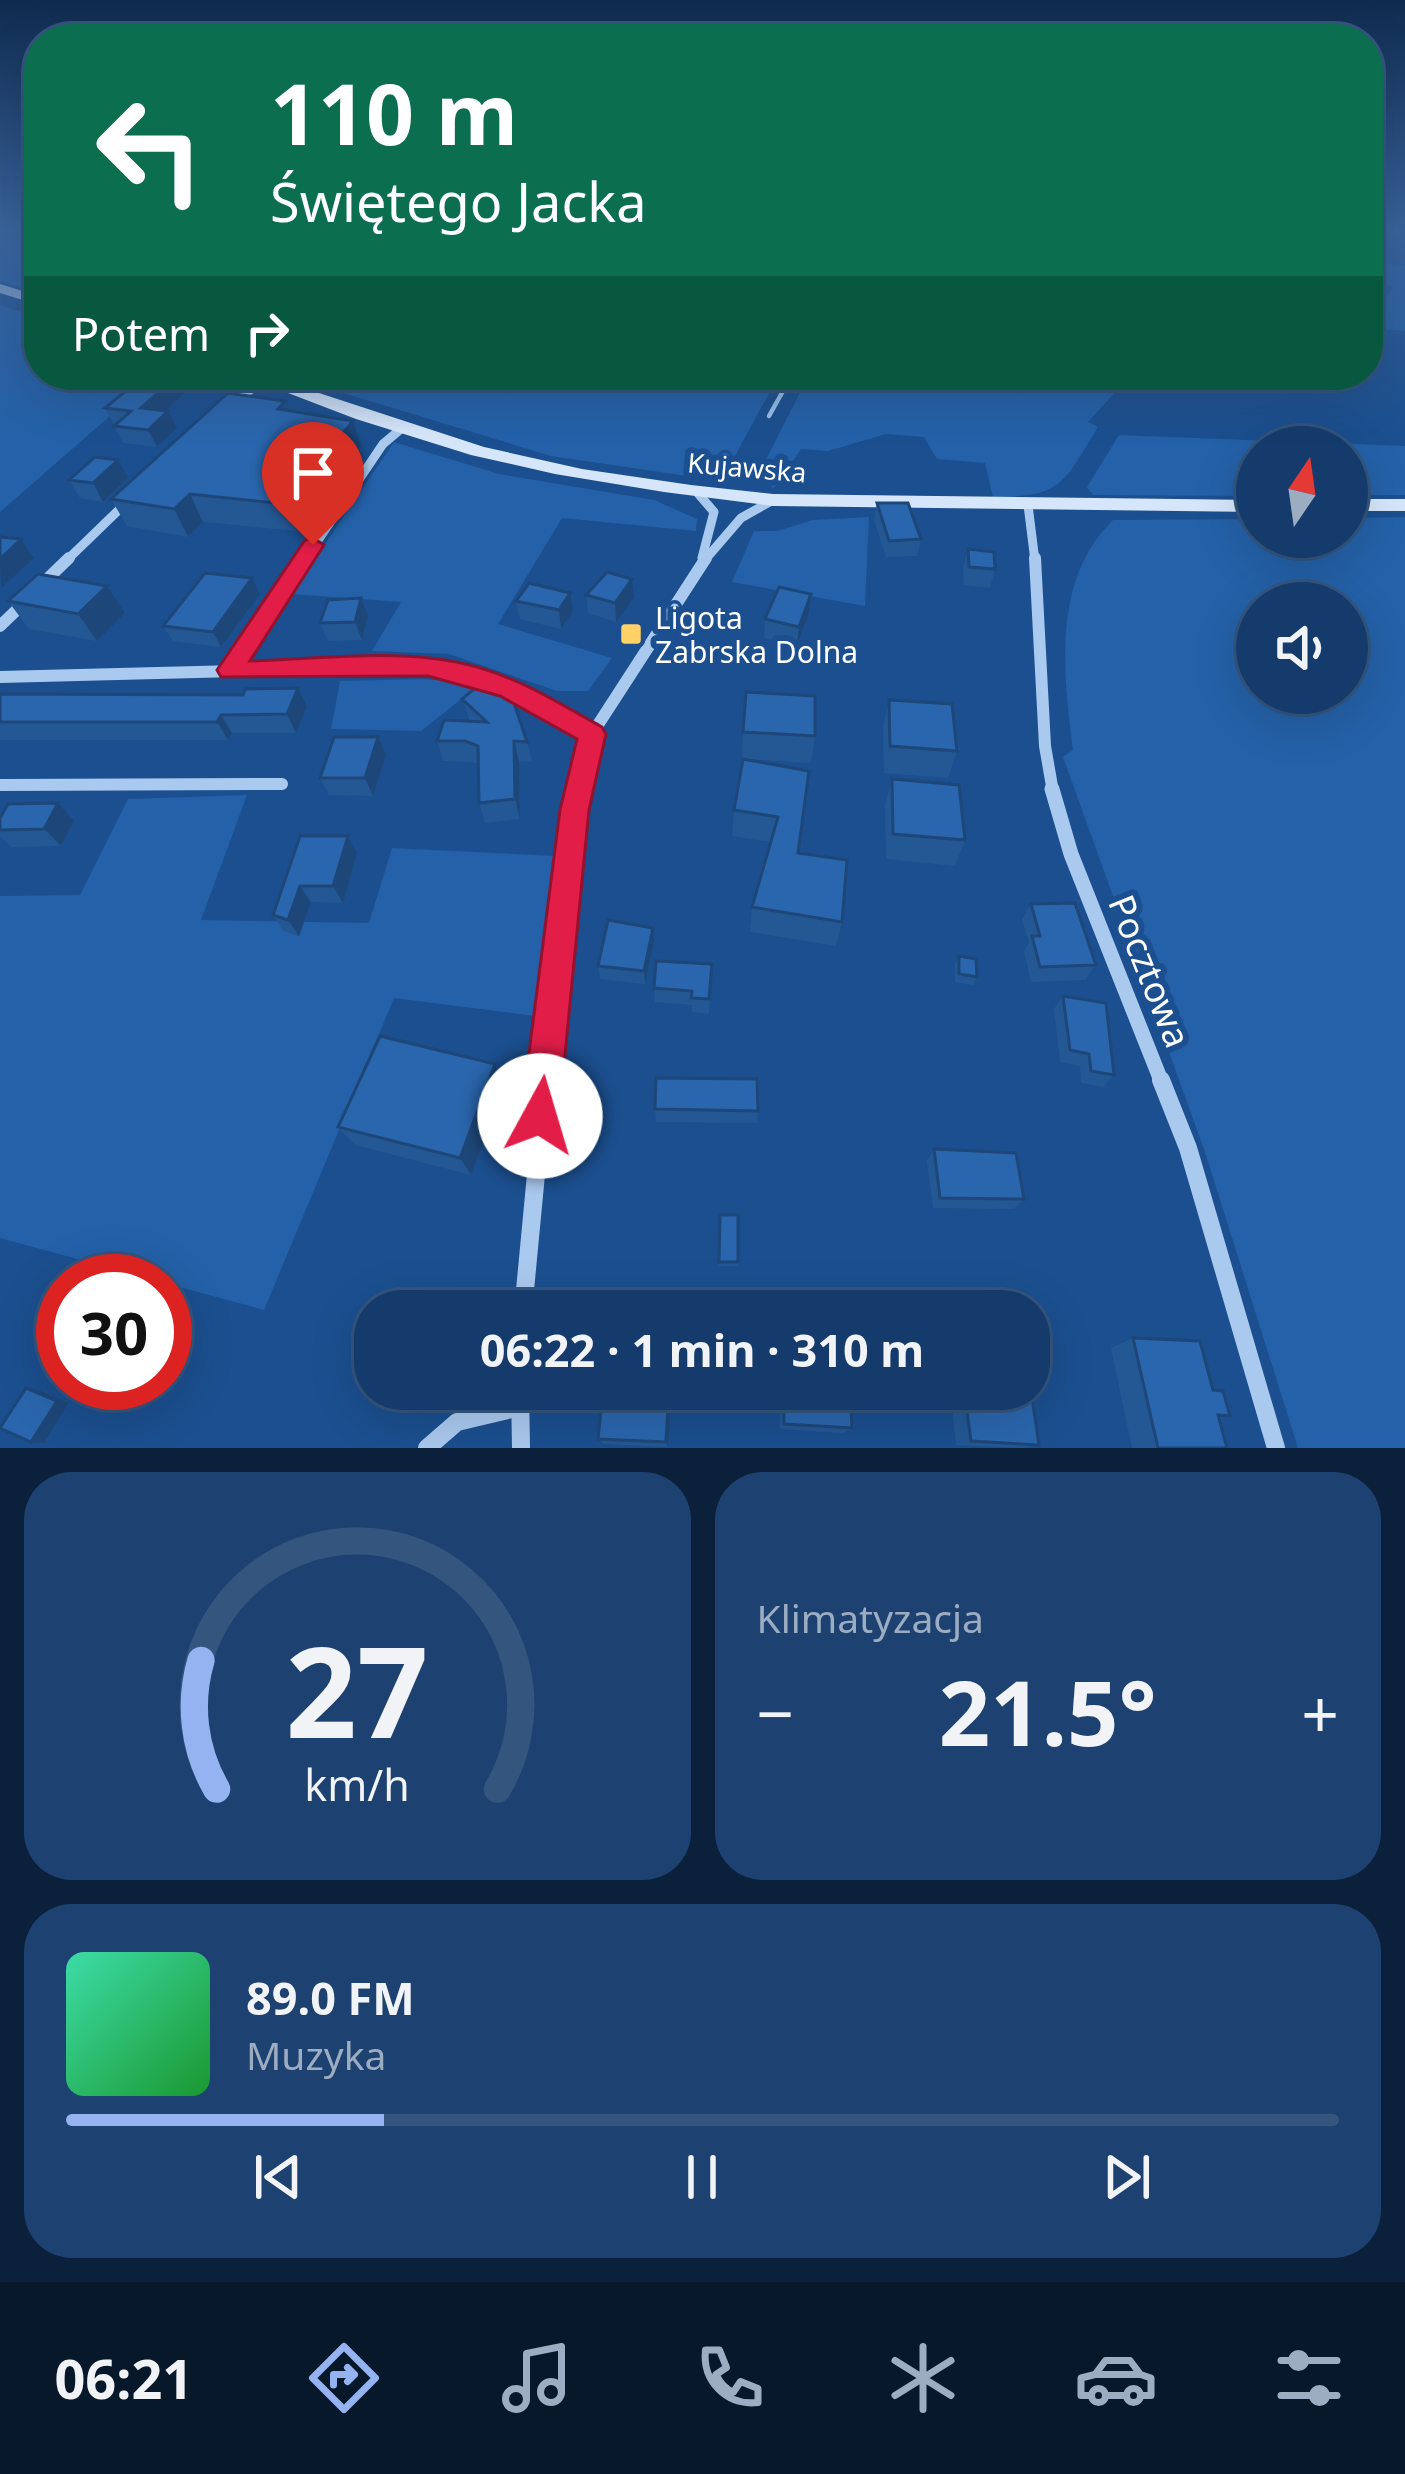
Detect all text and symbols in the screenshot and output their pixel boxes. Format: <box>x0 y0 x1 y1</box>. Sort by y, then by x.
text: 110 m <box>270 55 518 170</box>
icon: left <box>72 72 228 228</box>
text: Świętego Jacka <box>270 164 646 238</box>
icon: right <box>234 300 300 366</box>
text: Potem <box>72 303 210 364</box>
pin <box>262 422 364 545</box>
north arrow <box>1236 426 1368 558</box>
map controls <box>1236 426 1368 714</box>
icon: arrive <box>280 440 346 506</box>
street label: Kujawska <box>686 443 808 491</box>
button: sound <box>1236 582 1368 714</box>
place label: Ligota Zabrska Dolna <box>655 597 858 672</box>
marker: Ligota Zabrska Dolna <box>618 621 644 647</box>
street label: Pocztowa <box>1097 888 1203 1054</box>
position arrow <box>477 1053 603 1179</box>
speed limit sign: 30 <box>36 1254 192 1410</box>
text: 06:22 · 1 min · 310 m <box>480 1319 924 1380</box>
text: Klimatyzacja <box>757 1591 984 1644</box>
text: 27 <box>286 1605 429 1775</box>
text: 21.5° <box>939 1650 1157 1772</box>
text: − <box>757 1667 794 1757</box>
text: + <box>1301 1667 1339 1757</box>
text: km/h <box>305 1755 410 1814</box>
text: 89.0 FM <box>246 1967 415 2028</box>
text: Muzyka <box>246 2028 386 2081</box>
icon: previous <box>245 2144 311 2210</box>
icon: pause <box>669 2144 735 2210</box>
icon: next <box>1094 2144 1160 2210</box>
icon: directions <box>302 2336 386 2420</box>
icon: music <box>495 2336 579 2420</box>
icon: phone <box>688 2336 772 2420</box>
icon: climate <box>881 2336 965 2420</box>
icon: car <box>1074 2336 1158 2420</box>
icon: filters <box>1267 2336 1351 2420</box>
text: 06:21 <box>54 2341 193 2415</box>

